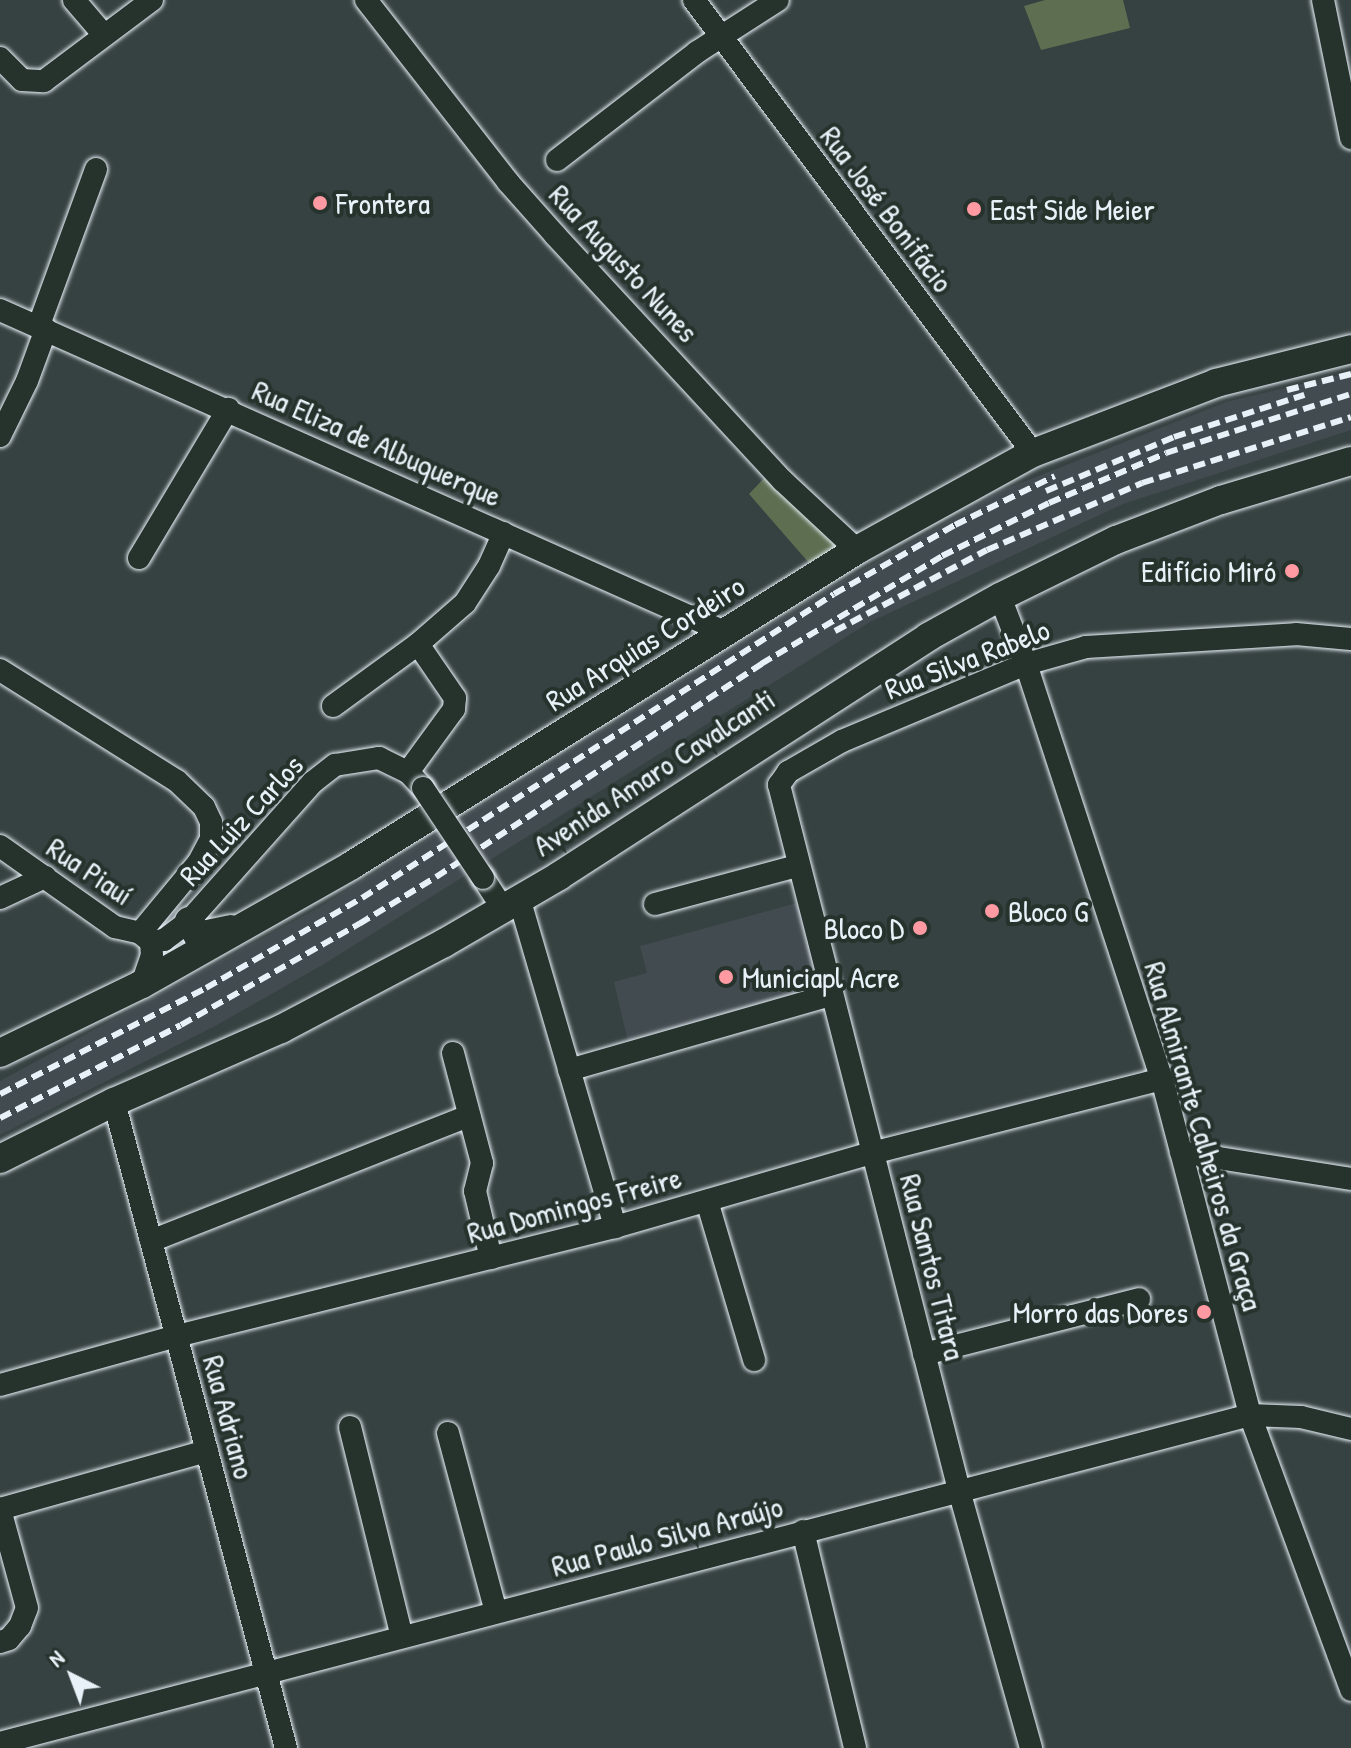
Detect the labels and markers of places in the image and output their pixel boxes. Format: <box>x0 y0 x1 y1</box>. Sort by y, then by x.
place label: Frontera <box>336 185 430 221</box>
place label: East Side Meier <box>990 191 1155 227</box>
marker: Frontera <box>311 194 329 212</box>
marker: East Side Meier <box>965 200 983 218</box>
place label: Edifício Miró <box>1141 553 1276 589</box>
marker: Edifício Miró <box>1283 562 1301 580</box>
place label: Bloco G <box>1008 893 1088 929</box>
marker: Bloco G <box>983 902 1001 920</box>
place label: Bloco D <box>824 910 904 946</box>
marker: Bloco D <box>911 919 929 937</box>
place label: Municiapl Acre <box>742 959 900 995</box>
marker: Municiapl Acre <box>717 968 735 986</box>
place label: Morro das Dores <box>1013 1294 1188 1330</box>
marker: Morro das Dores <box>1195 1303 1213 1321</box>

